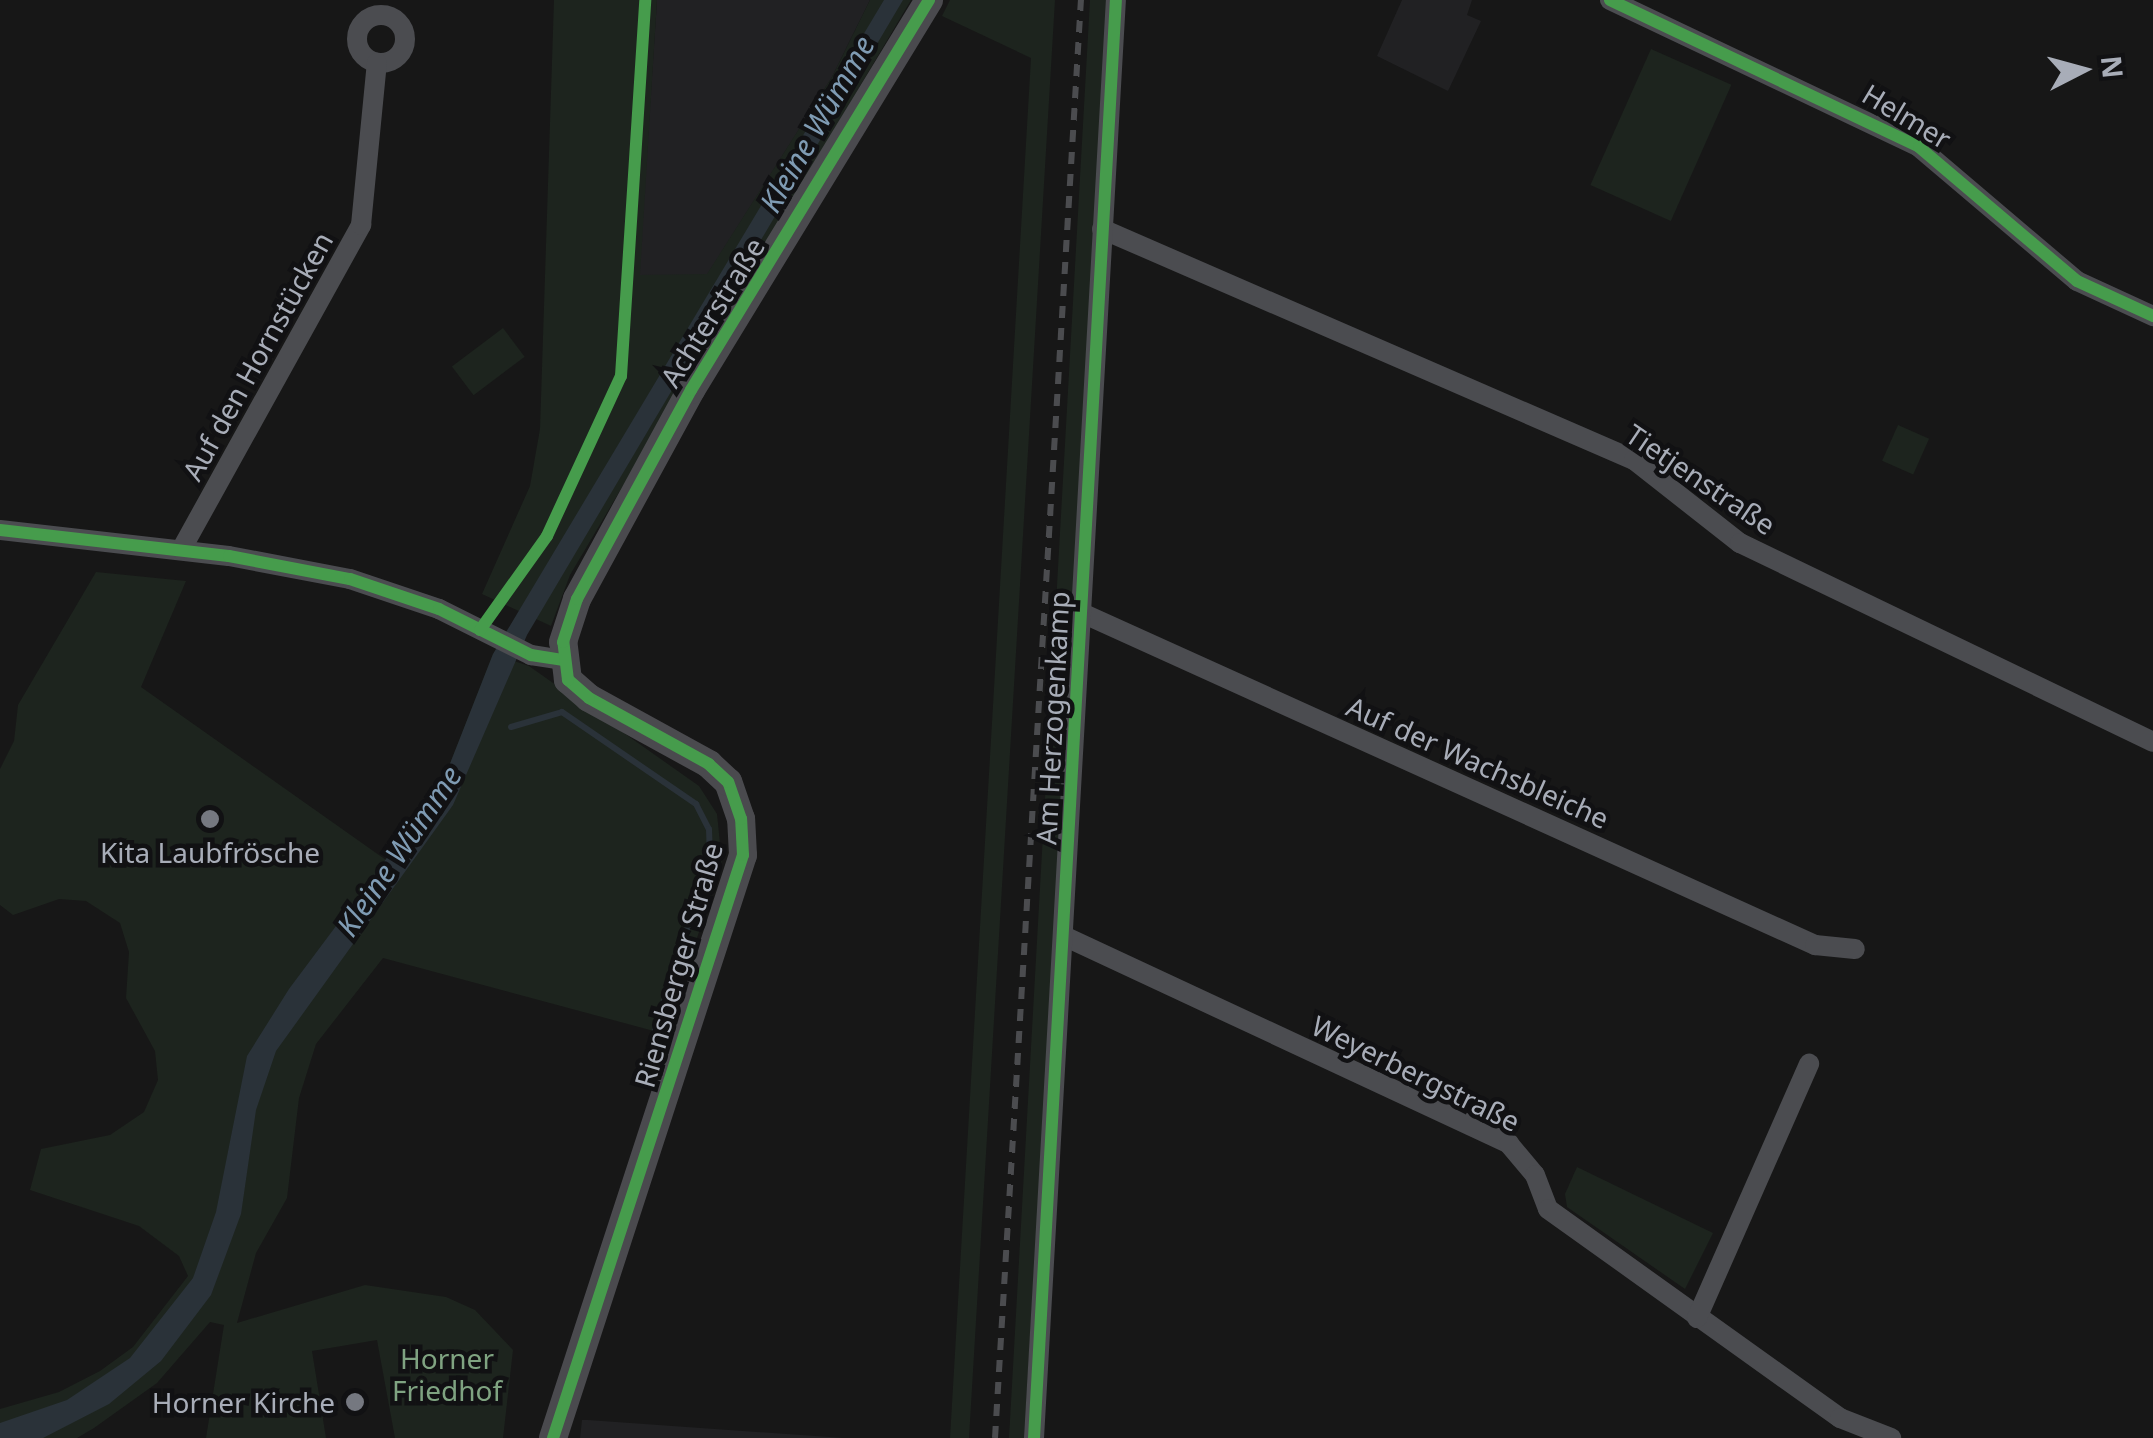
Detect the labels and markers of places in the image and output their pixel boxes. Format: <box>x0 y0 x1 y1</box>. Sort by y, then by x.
marker: Kita Laubfrösche <box>199 808 221 830</box>
place label: Kita Laubfrösche <box>100 835 320 869</box>
place label: Horner Kirche <box>152 1385 335 1419</box>
marker: Horner Kirche <box>344 1391 366 1413</box>

